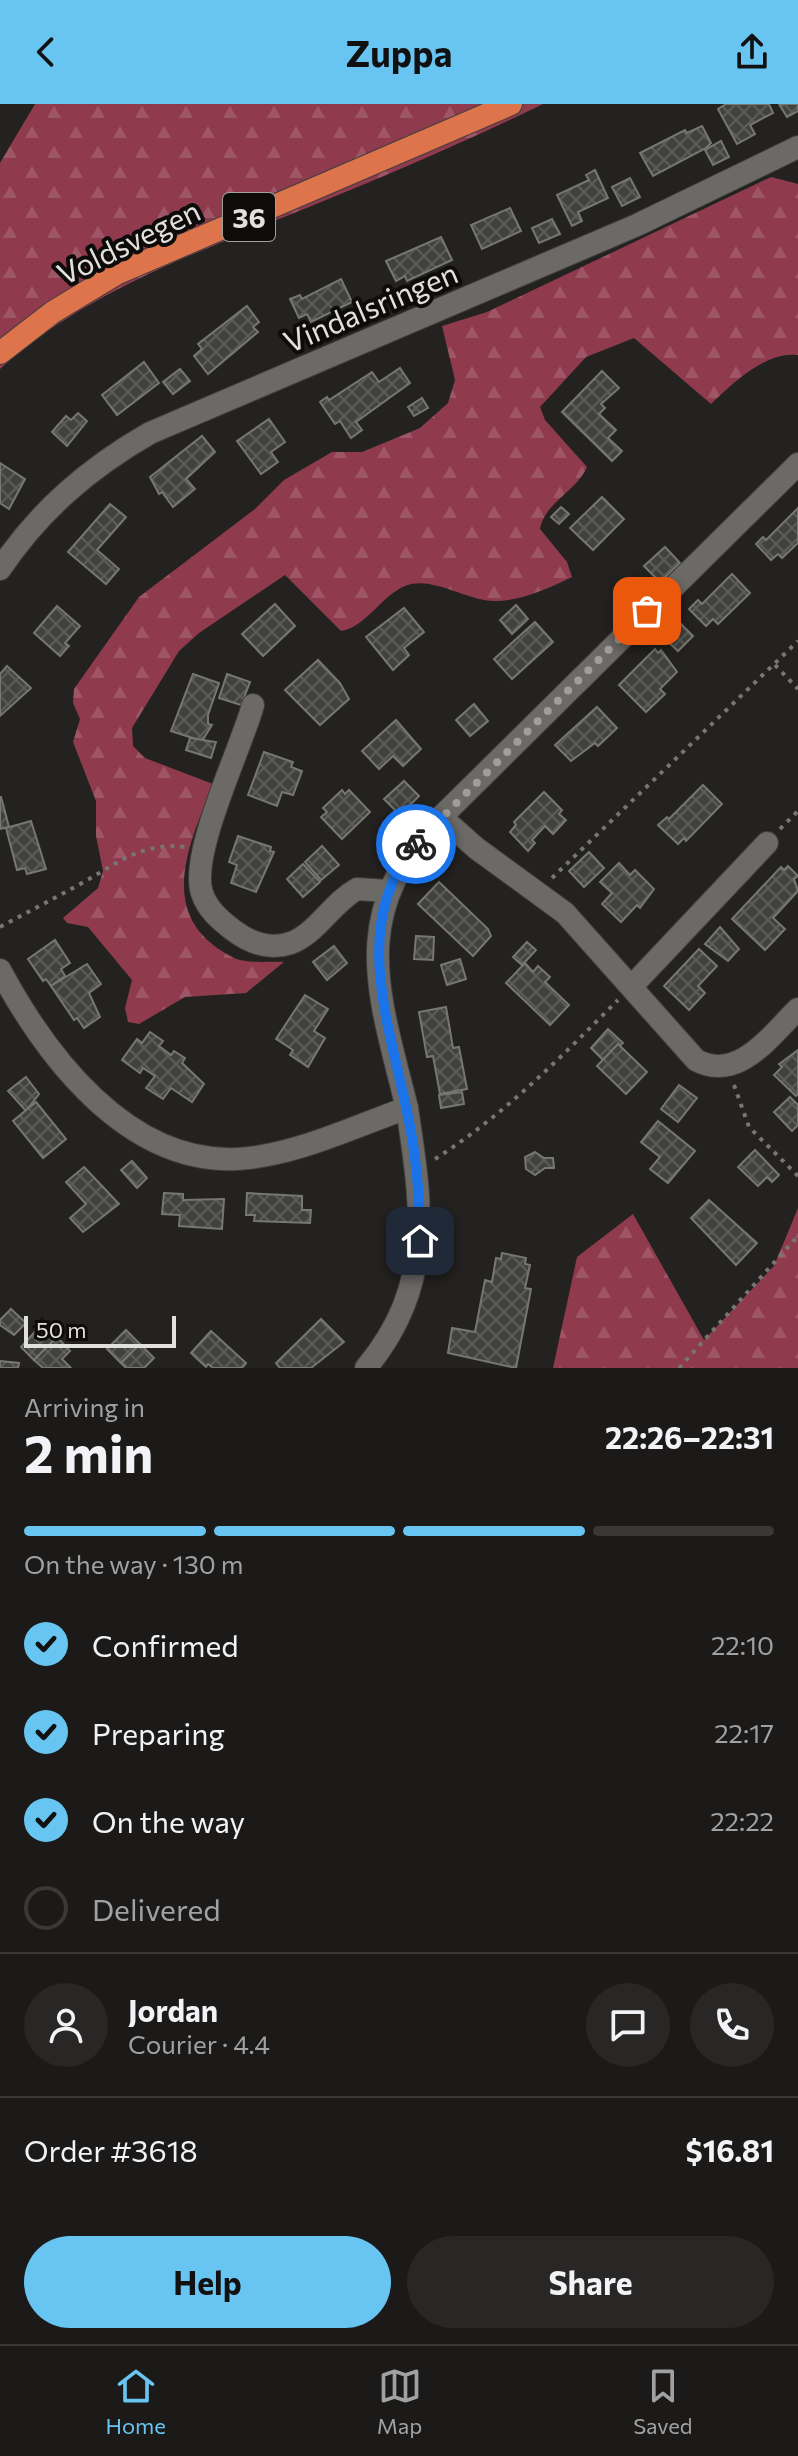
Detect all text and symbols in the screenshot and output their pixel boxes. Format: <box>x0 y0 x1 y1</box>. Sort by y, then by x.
icon: back <box>24 30 68 74</box>
text: Zuppa <box>346 30 452 74</box>
icon: share <box>730 30 774 74</box>
street label: Voldsvegen <box>51 191 205 291</box>
road number: 36 <box>223 193 275 241</box>
street label: Vindalsringen <box>277 253 463 359</box>
pin <box>613 577 681 645</box>
icon: bag <box>625 589 669 633</box>
courier <box>376 804 456 884</box>
icon: bike <box>394 822 438 866</box>
pin <box>386 1207 454 1275</box>
icon: home <box>398 1219 442 1263</box>
scale bar <box>24 1312 176 1348</box>
text: 50 m <box>36 1316 86 1343</box>
text: Arriving in <box>24 1391 145 1422</box>
text: 22:26–22:31 <box>605 1418 774 1455</box>
text: 2 min <box>24 1420 153 1484</box>
text: On the way · 130 m <box>24 1548 243 1579</box>
icon: check <box>24 1622 68 1666</box>
text: Confirmed <box>92 1626 239 1663</box>
text: 22:10 <box>711 1629 774 1660</box>
icon: check <box>24 1710 68 1754</box>
text: Preparing <box>92 1714 225 1751</box>
text: 22:17 <box>714 1717 774 1748</box>
icon: check <box>24 1798 68 1842</box>
text: On the way <box>92 1802 245 1839</box>
text: 22:22 <box>710 1805 774 1836</box>
text: Delivered <box>92 1890 221 1927</box>
button: person <box>24 1983 108 2067</box>
button: chat <box>586 1983 670 2067</box>
button: phone <box>690 1983 774 2067</box>
text: Jordan <box>128 1991 218 2028</box>
text: Courier · 4.4 <box>128 2028 270 2059</box>
text: Order #3618 <box>24 2131 198 2168</box>
text: $16.81 <box>685 2131 774 2168</box>
button: Help <box>24 2236 391 2328</box>
button: Share <box>407 2236 774 2328</box>
tab: Home <box>105 2364 166 2439</box>
tab: Map <box>377 2364 422 2439</box>
tab: Saved <box>633 2364 693 2439</box>

